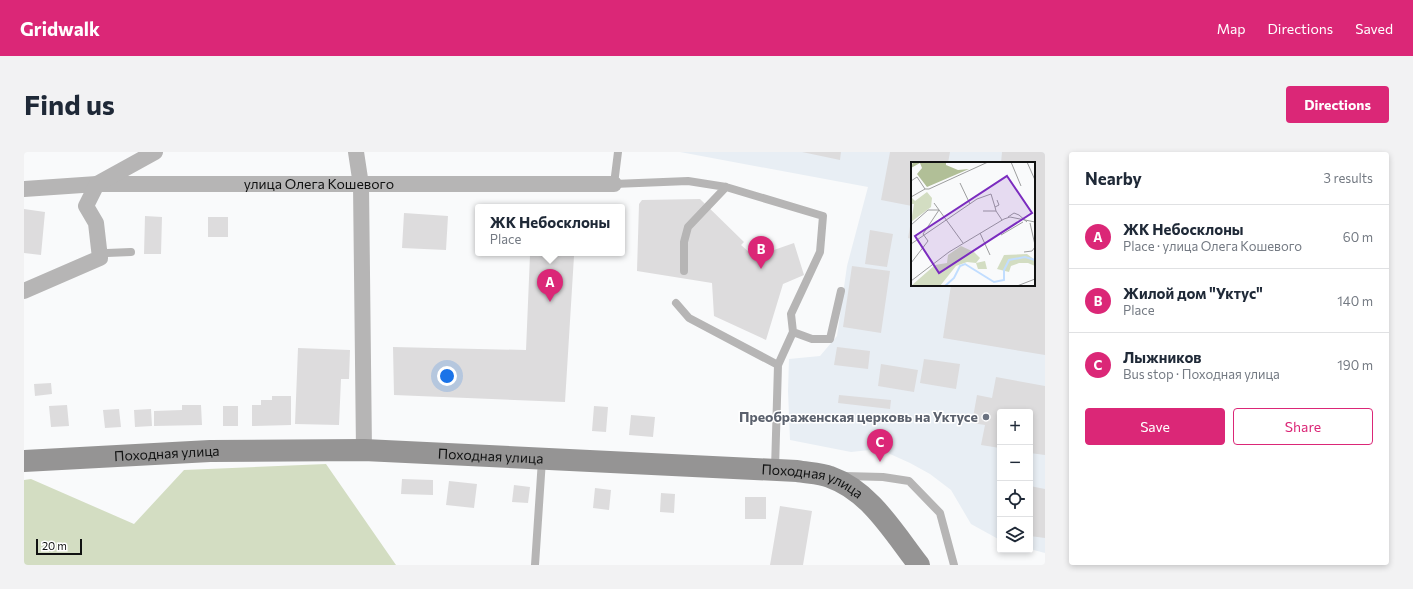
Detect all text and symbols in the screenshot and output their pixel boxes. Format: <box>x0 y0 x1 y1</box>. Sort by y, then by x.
text: Gridwalk <box>20 17 100 40</box>
text: Map <box>1217 20 1246 37</box>
text: Directions <box>1268 20 1333 37</box>
text: Saved <box>1355 20 1393 37</box>
button: Directions <box>1286 86 1389 123</box>
text: Find us <box>24 87 115 121</box>
inset map <box>911 162 1035 286</box>
text: Nearby <box>1085 168 1142 189</box>
text: 3 results <box>1324 170 1373 186</box>
street label: улица Олега Кошевого <box>244 175 394 192</box>
popup <box>475 204 625 256</box>
text: ЖК Небосклоны <box>490 213 610 231</box>
text: ЖК Небосклоны <box>1123 220 1244 238</box>
text: A <box>1093 229 1103 245</box>
text: 60 m <box>1343 229 1373 245</box>
text: Place <box>490 231 521 247</box>
pin: B <box>748 236 774 269</box>
text: Place · улица Олега Кошевого <box>1123 238 1302 254</box>
pin: A <box>537 269 563 302</box>
text: Жилой дом "Уктус" <box>1123 284 1263 302</box>
text: B <box>1094 293 1102 309</box>
text: 140 m <box>1337 293 1373 309</box>
text: Place <box>1123 302 1155 318</box>
text: Лыжников <box>1123 348 1202 366</box>
text: C <box>1094 357 1102 373</box>
text: 190 m <box>1337 357 1373 373</box>
your location <box>437 366 457 386</box>
text: Bus stop · Походная улица <box>1123 366 1280 382</box>
place label: Преображенская церковь на Уктусе <box>739 408 978 425</box>
button: Save <box>1085 408 1225 445</box>
button: Share <box>1233 408 1373 445</box>
map controls <box>997 409 1033 553</box>
button: + <box>997 409 1033 445</box>
marker: Преображенская церковь на Уктусе <box>981 412 991 422</box>
pin: C <box>867 429 893 462</box>
street label: Походная улица <box>114 442 220 464</box>
street label: Походная улица <box>437 445 544 467</box>
button: − <box>997 445 1033 481</box>
street label: Походная улица <box>761 460 867 502</box>
button: locate <box>997 481 1033 517</box>
button: layers <box>997 517 1033 553</box>
scale bar <box>36 537 82 556</box>
text: 20 m <box>42 539 67 552</box>

